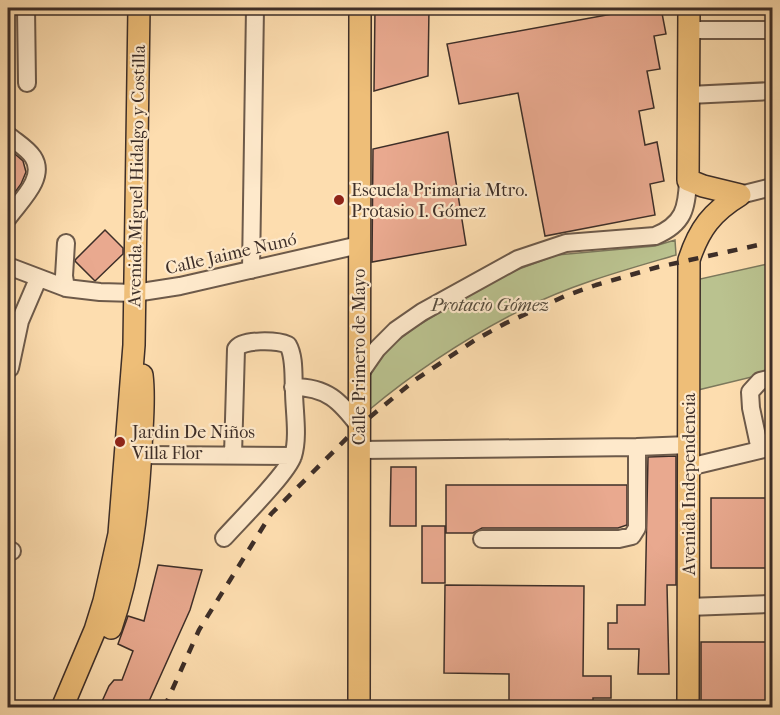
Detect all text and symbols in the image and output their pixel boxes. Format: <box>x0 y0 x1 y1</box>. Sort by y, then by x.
street label: Avenida Miguel Hidalgo y Costilla <box>124 44 150 308</box>
place label: Escuela Primaria Mtro. Protasio I. Gómez <box>351 180 528 222</box>
marker: Escuela Primaria Mtro. Protasio I. Gómez <box>332 193 346 207</box>
street label: Calle Jaime Nunó <box>163 229 299 279</box>
street label: Calle Primero de Mayo <box>349 269 370 445</box>
park label: Protacio Gómez <box>430 295 549 316</box>
street label: Avenida Independencia <box>679 392 700 576</box>
place label: Jardin De Niños Villa Flor <box>130 422 255 464</box>
marker: Jardin De Niños Villa Flor <box>113 435 127 449</box>

